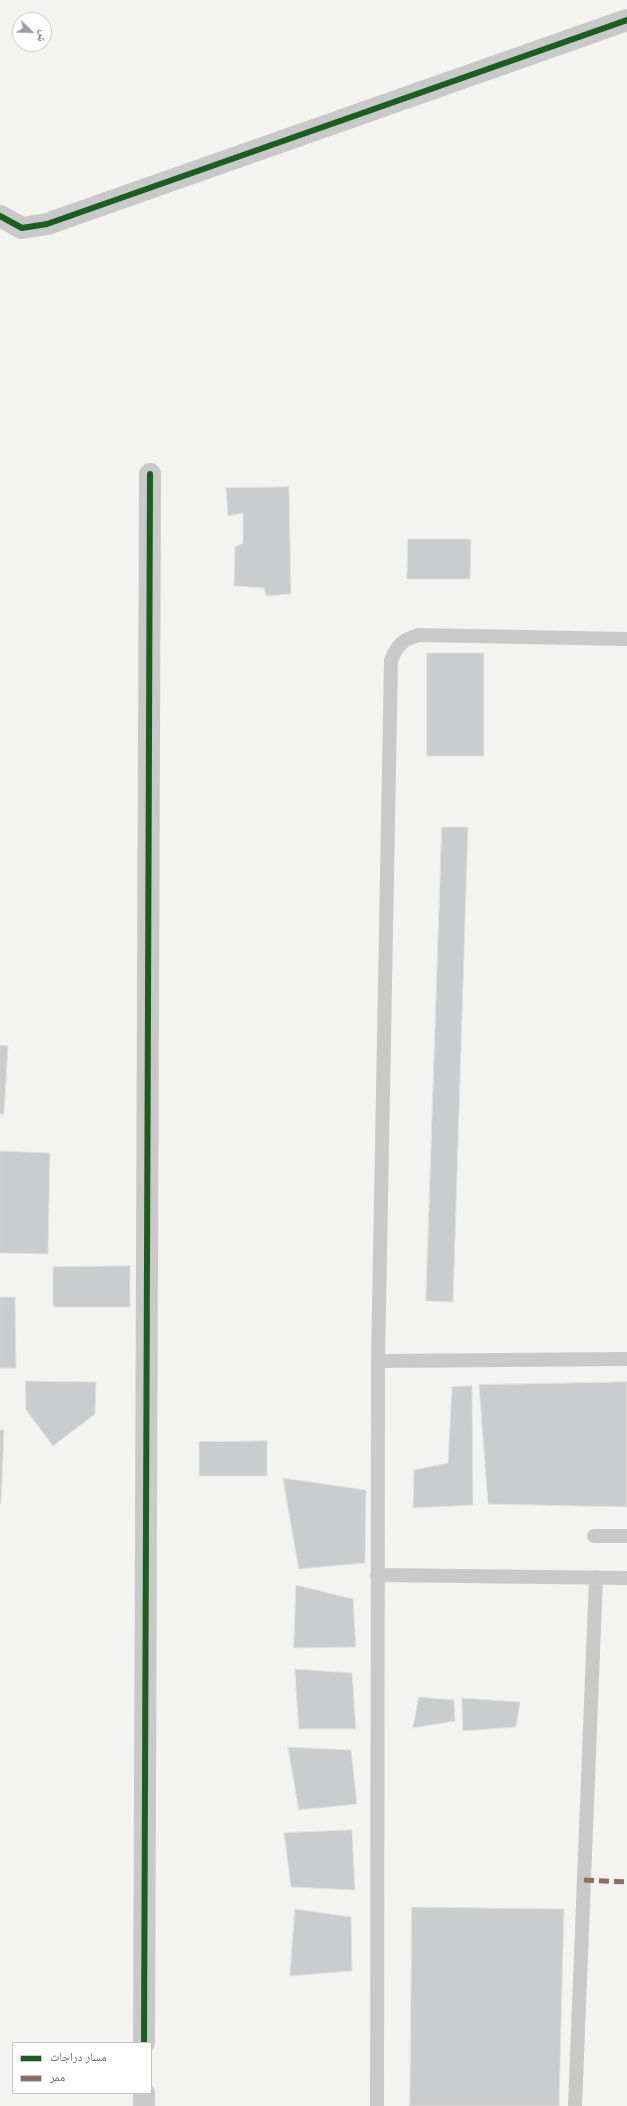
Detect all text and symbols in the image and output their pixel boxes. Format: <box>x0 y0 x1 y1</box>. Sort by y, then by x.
north arrow <box>12 12 52 52</box>
text: ش <box>34 29 51 44</box>
legend <box>12 2042 152 2094</box>
text: مسار دراجات <box>50 2050 107 2064</box>
text: ممر <box>50 2070 65 2084</box>

